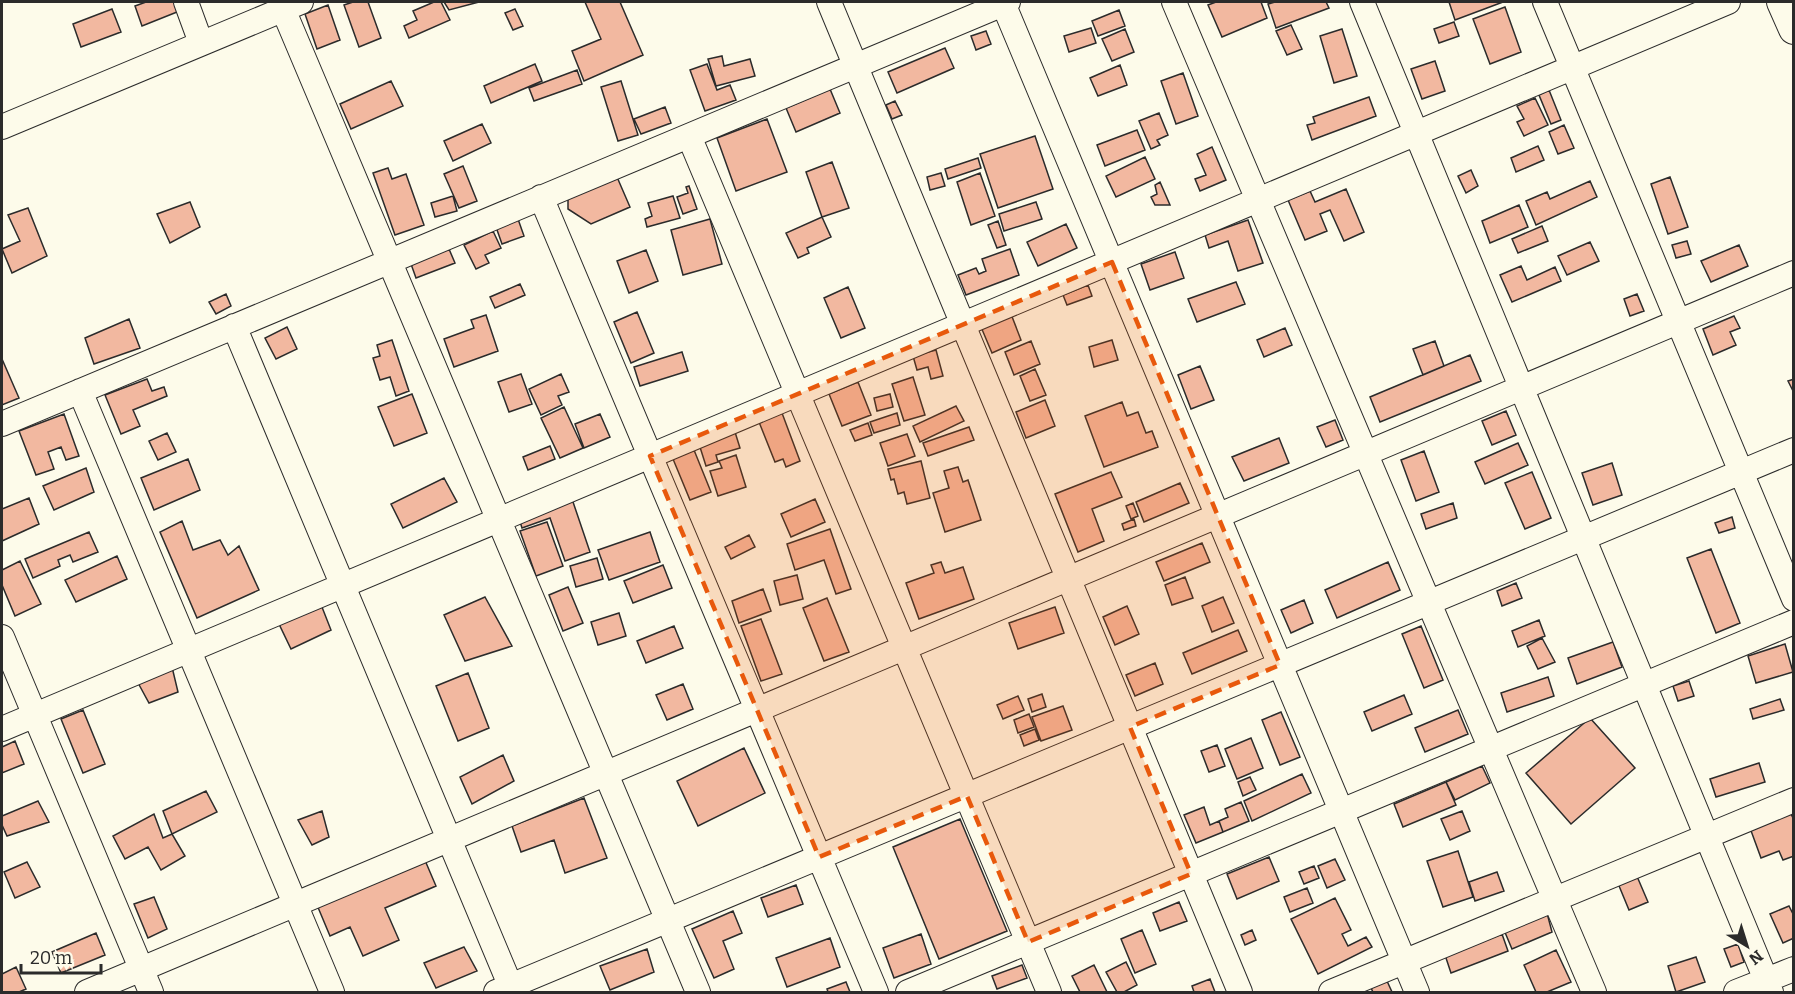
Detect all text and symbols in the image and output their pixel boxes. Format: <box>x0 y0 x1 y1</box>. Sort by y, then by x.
north arrow <box>1717 916 1777 976</box>
scale bar <box>21 937 100 975</box>
text: N <box>1745 946 1767 969</box>
text: 20 m <box>30 947 72 969</box>

